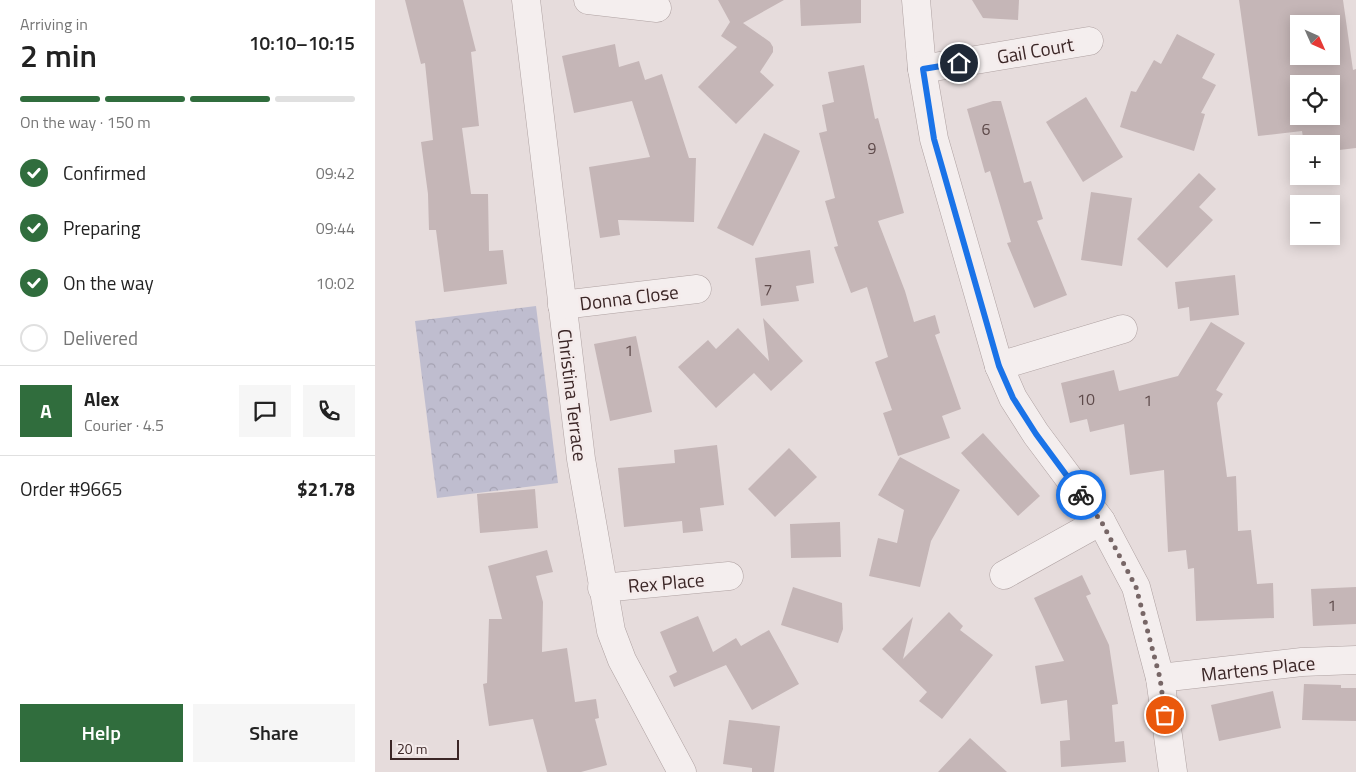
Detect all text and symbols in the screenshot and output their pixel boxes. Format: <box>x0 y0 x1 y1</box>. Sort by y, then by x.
text: Arriving in <box>20 12 88 36</box>
north arrow <box>1290 15 1340 65</box>
map controls <box>1290 15 1340 245</box>
text: 10:10–10:15 <box>249 28 355 57</box>
street label: Gail Court <box>994 29 1076 71</box>
text: 2 min <box>20 31 97 79</box>
pin <box>938 42 980 84</box>
icon: home <box>945 49 973 77</box>
button: locate <box>1290 75 1340 125</box>
text: On the way · 150 m <box>20 110 151 134</box>
house number: 6 <box>982 117 991 141</box>
button: + <box>1290 135 1340 185</box>
house number: 9 <box>868 136 877 160</box>
text: Confirmed <box>63 158 146 187</box>
icon: check <box>20 159 48 187</box>
text: 09:42 <box>316 161 355 185</box>
button: − <box>1290 195 1340 245</box>
text: Preparing <box>63 213 140 242</box>
icon: check <box>20 214 48 242</box>
text: 09:44 <box>316 216 355 240</box>
text: On the way <box>63 268 154 297</box>
icon: check <box>20 269 48 297</box>
text: 10:02 <box>316 271 355 295</box>
street label: Donna Close <box>578 277 680 317</box>
house number: 7 <box>764 277 772 301</box>
text: Delivered <box>63 323 138 352</box>
street label: Christina Terrace <box>550 327 596 463</box>
house number: 1 <box>625 338 633 362</box>
text: Alex <box>84 384 119 413</box>
button: chat <box>239 385 291 437</box>
button: phone <box>303 385 355 437</box>
house number: 10 <box>1077 387 1095 411</box>
house number: 1 <box>1144 388 1152 412</box>
text: A <box>40 396 52 425</box>
text: Courier · 4.5 <box>84 413 164 437</box>
courier <box>1056 470 1106 520</box>
text: Order #9665 <box>20 474 122 503</box>
text: $21.78 <box>297 474 355 503</box>
icon: bike <box>1067 481 1095 509</box>
street label: Rex Place <box>626 564 706 600</box>
house number: 1 <box>1328 593 1336 617</box>
street label: Martens Place <box>1200 648 1316 688</box>
pin <box>1144 694 1186 736</box>
icon: bag <box>1151 701 1179 729</box>
button: Help <box>20 704 183 762</box>
button: Share <box>193 704 355 762</box>
scale bar <box>390 737 459 760</box>
text: 20 m <box>397 738 427 759</box>

